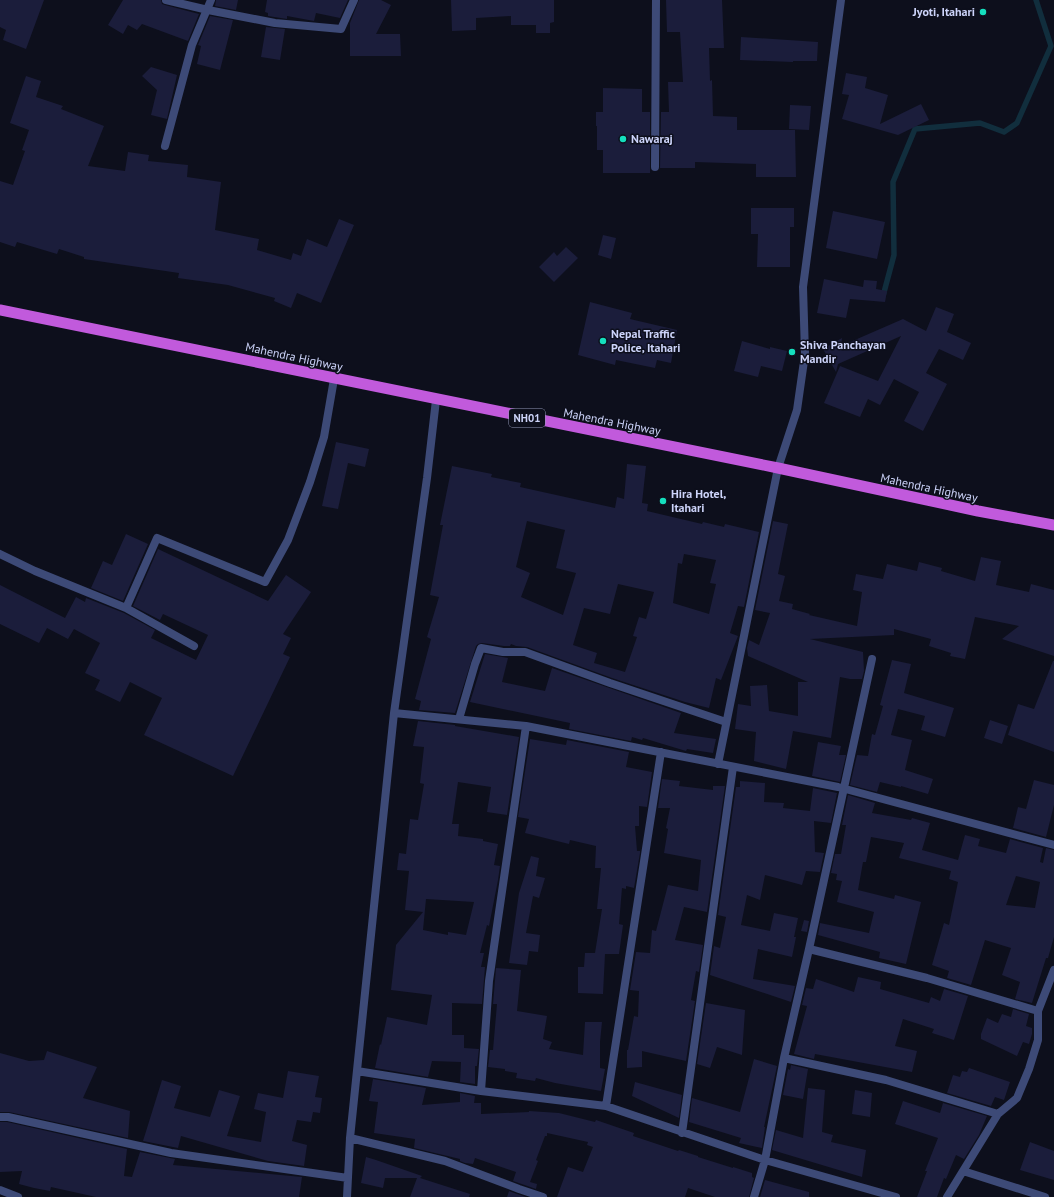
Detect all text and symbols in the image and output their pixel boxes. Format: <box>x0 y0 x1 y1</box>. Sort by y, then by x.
place label: Jyoti, Itahari <box>912 4 975 19</box>
marker: Jyoti, Itahari <box>978 7 988 17</box>
place label: Nawaraj <box>631 131 673 146</box>
marker: Nawaraj <box>618 134 628 144</box>
place label: Nepal Traffic Police, Itahari <box>611 326 680 355</box>
marker: Nepal Traffic Police, Itahari <box>598 336 608 346</box>
place label: Shiva Panchayan Mandir <box>800 337 886 366</box>
street label: Mahendra Highway <box>244 339 344 374</box>
marker: Shiva Panchayan Mandir <box>787 347 797 357</box>
street label: Mahendra Highway <box>562 405 663 438</box>
road number: NH01 <box>509 409 545 427</box>
street label: Mahendra Highway <box>879 470 979 505</box>
place label: Hira Hotel, Itahari <box>671 486 726 515</box>
marker: Hira Hotel, Itahari <box>658 496 668 506</box>

